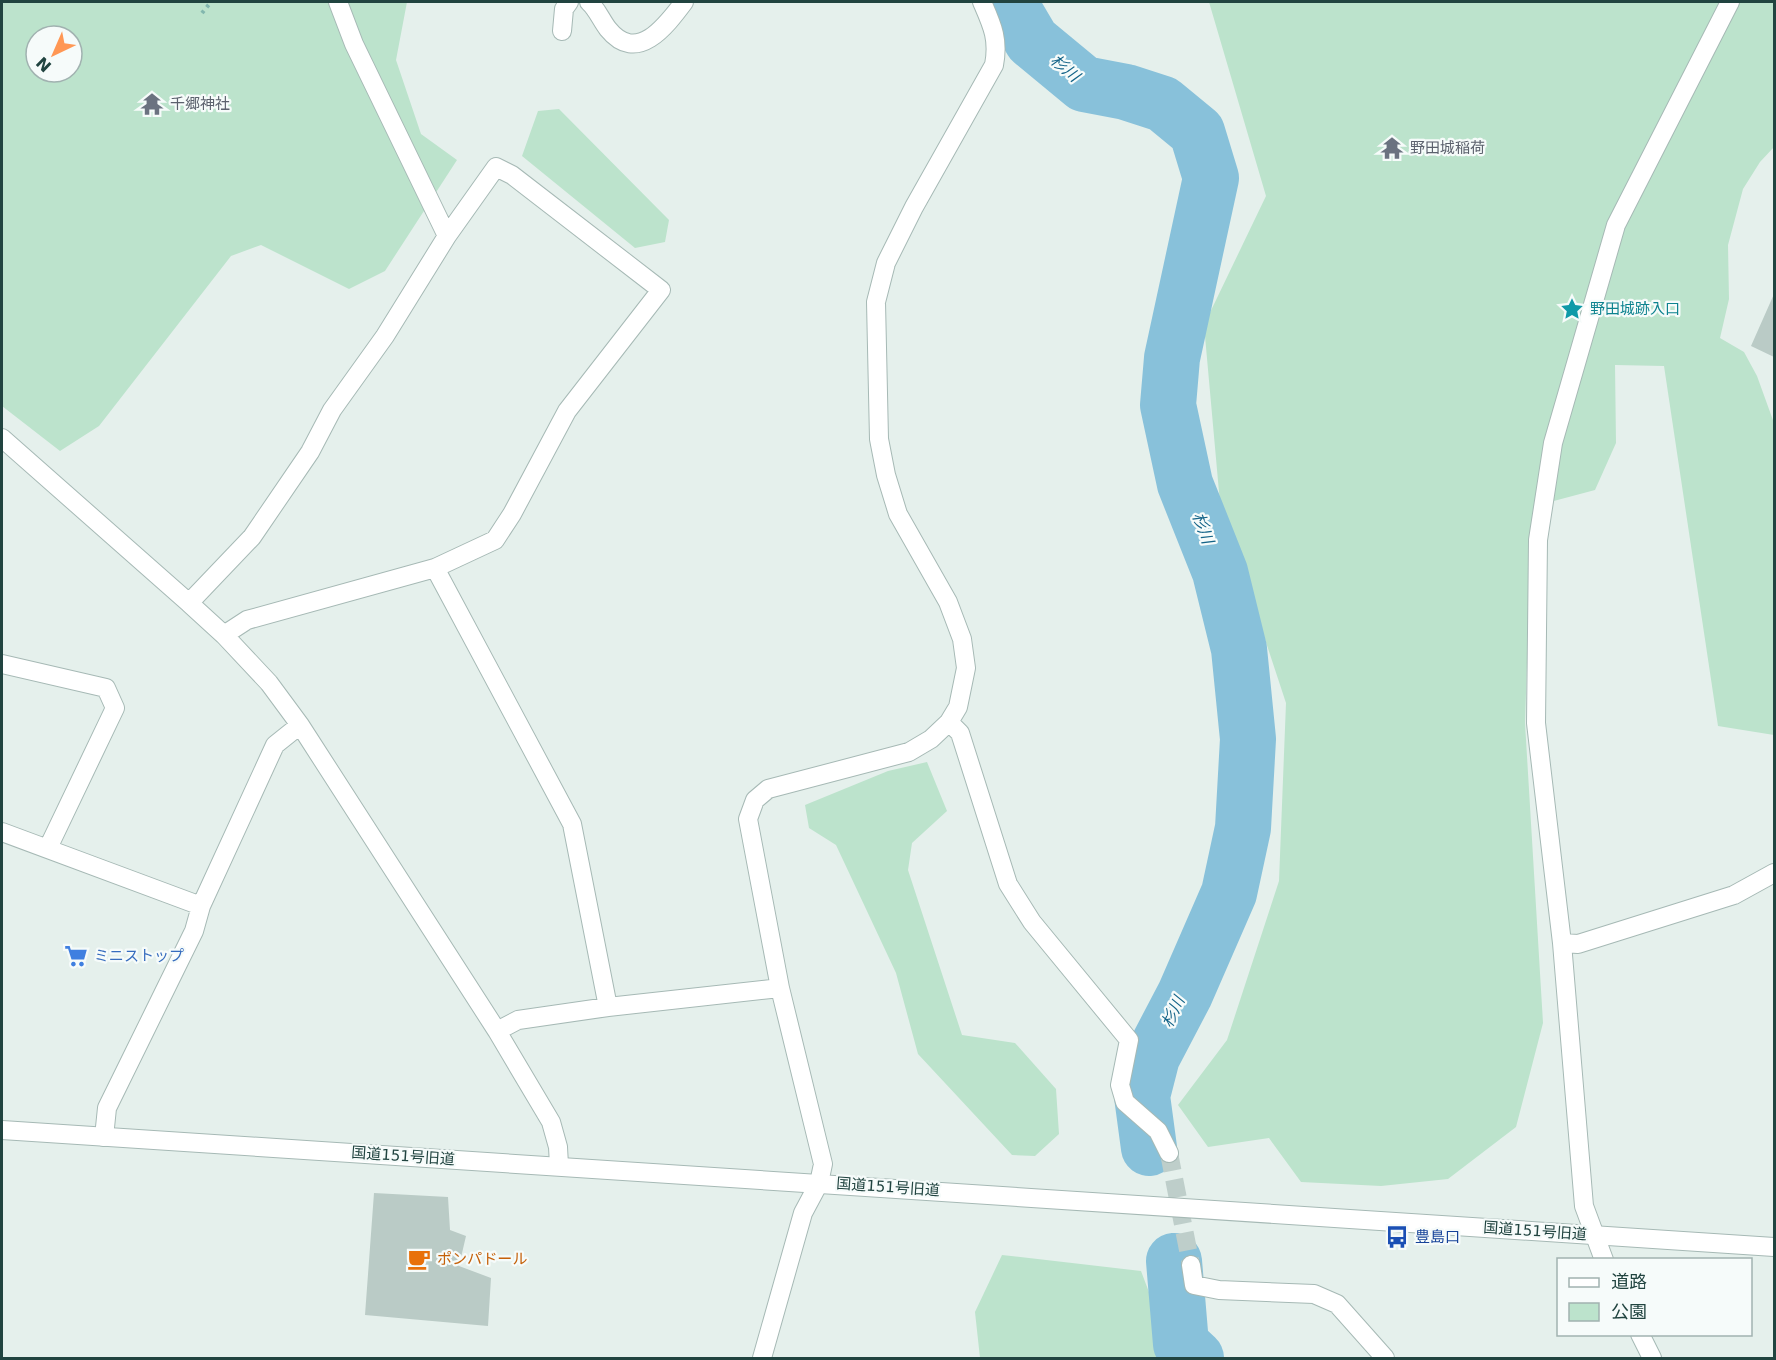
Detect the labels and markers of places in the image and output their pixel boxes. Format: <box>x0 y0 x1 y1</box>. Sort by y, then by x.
temple icon: 千郷神社 <box>139 91 165 117</box>
place label: 千郷神社 <box>170 95 230 113</box>
temple icon: 野田城稲荷 <box>1379 135 1405 161</box>
place label: 野田城稲荷 <box>1410 139 1485 157</box>
place icon: 野田城跡入口 <box>1559 296 1585 322</box>
place label: 野田城跡入口 <box>1590 300 1680 318</box>
supermarket icon: ミニストップ <box>63 943 89 969</box>
place label: ミニストップ <box>94 947 184 965</box>
bus stop icon: 豊島口 <box>1384 1224 1410 1250</box>
place label: 豊島口 <box>1415 1228 1460 1246</box>
cafe icon: ポンパドール <box>406 1246 432 1272</box>
place label: ポンパドール <box>437 1250 527 1268</box>

